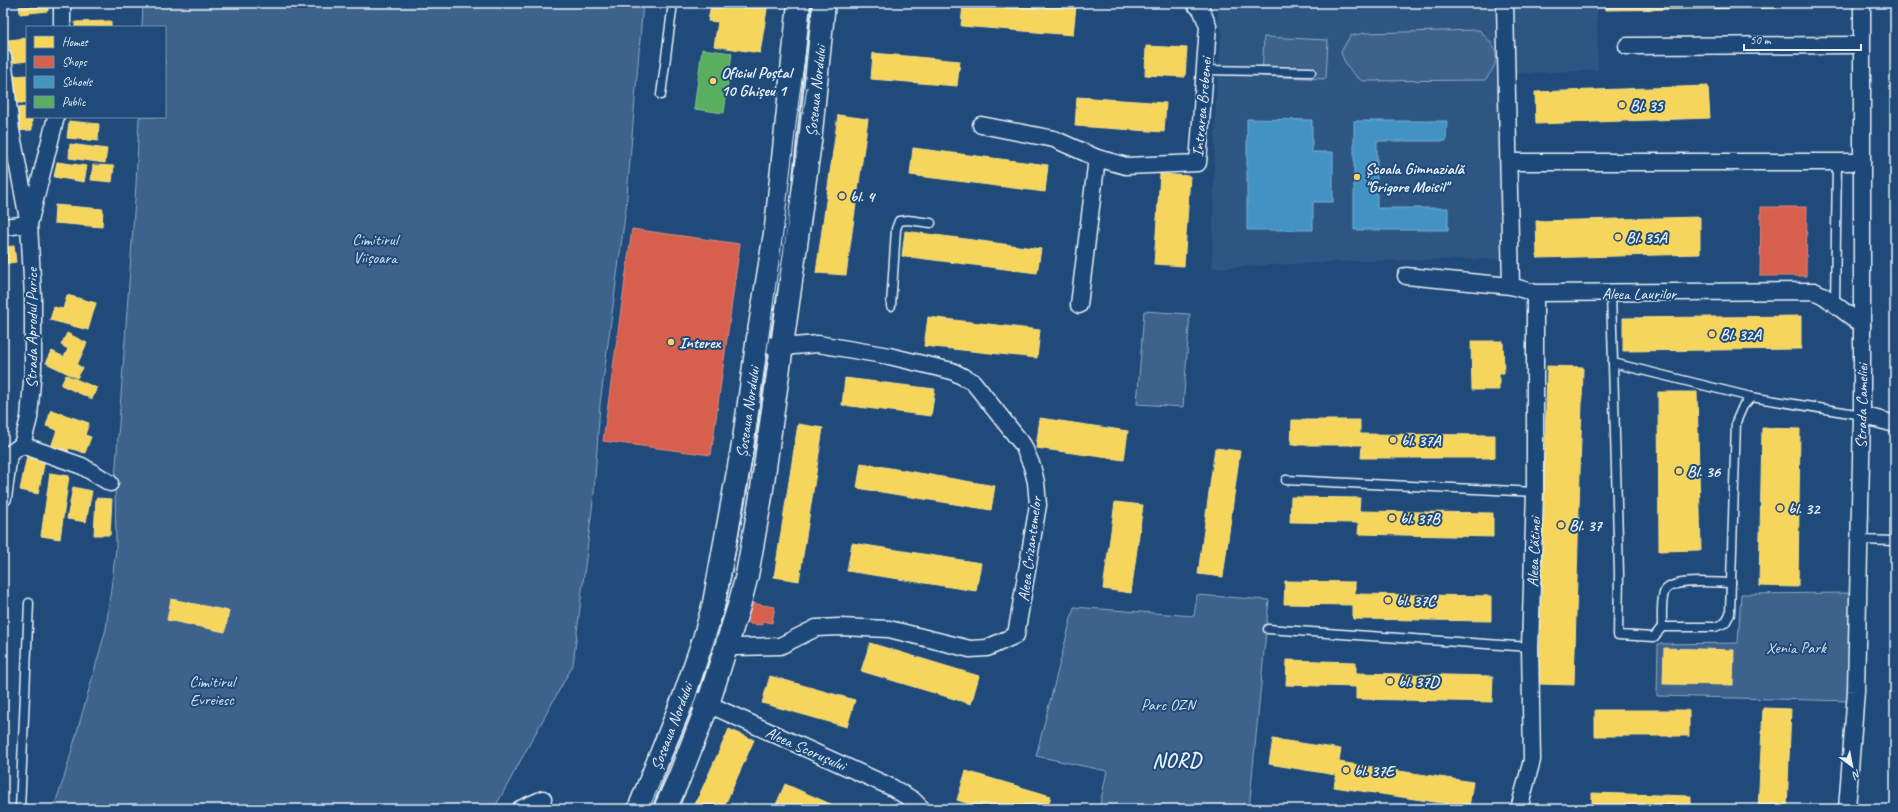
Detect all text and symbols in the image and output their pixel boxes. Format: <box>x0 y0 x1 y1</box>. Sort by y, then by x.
legend <box>26 26 166 118</box>
scale bar <box>1744 26 1861 52</box>
text: 50 m <box>1750 32 1772 48</box>
text: Homes <box>62 34 89 50</box>
street label: Șoseaua Nordului <box>801 42 831 138</box>
text: Shops <box>62 54 87 70</box>
street label: Intrarea Brebenei <box>1188 55 1216 158</box>
place label: Oficiul Poștal 10 Ghișeu 1 <box>721 63 795 101</box>
text: Schools <box>62 74 94 90</box>
marker: Oficiul Poștal 10 Ghișeu 1 <box>708 76 718 86</box>
text: Public <box>62 94 86 110</box>
place label: Bl. 35 <box>1630 96 1665 116</box>
marker: Bl. 35 <box>1617 100 1627 110</box>
place label: Școala Gimnazială "Grigore Moisil" <box>1365 159 1466 197</box>
marker: Școala Gimnazială "Grigore Moisil" <box>1352 172 1362 182</box>
place label: bl. 4 <box>850 187 876 207</box>
marker: bl. 4 <box>837 191 847 201</box>
place label: Bl. 35A <box>1626 228 1669 248</box>
park label: Cimitirul Viișoara <box>352 230 401 268</box>
marker: Bl. 35A <box>1613 232 1623 242</box>
street label: Strada Aprodul Purice <box>22 266 42 388</box>
street label: Aleea Laurilor <box>1602 284 1677 304</box>
place label: Bl. 32A <box>1720 325 1763 345</box>
marker: Bl. 32A <box>1707 329 1717 339</box>
place label: Interex <box>679 333 721 353</box>
marker: Interex <box>666 337 676 347</box>
street label: Strada Cameliei <box>1851 361 1873 449</box>
street label: Șoseaua Nordului <box>732 363 765 459</box>
place label: bl. 37A <box>1401 431 1442 451</box>
marker: bl. 37A <box>1388 435 1398 445</box>
place label: Bl. 36 <box>1687 462 1722 482</box>
marker: Bl. 36 <box>1674 466 1684 476</box>
street label: Aleea Crizantemelor <box>1014 494 1046 603</box>
place label: bl. 32 <box>1788 499 1821 519</box>
marker: bl. 32 <box>1775 503 1785 513</box>
place label: bl. 37B <box>1400 509 1441 529</box>
marker: bl. 37B <box>1387 513 1397 523</box>
street label: Aleea Cătinei <box>1523 515 1545 587</box>
place label: Bl. 37 <box>1569 516 1604 536</box>
marker: Bl. 37 <box>1556 520 1566 530</box>
place label: bl. 37C <box>1396 591 1437 611</box>
marker: bl. 37C <box>1383 595 1393 605</box>
park label: Xenia Park <box>1766 638 1827 658</box>
park label: Cimitirul Evreiesc <box>189 672 238 710</box>
place label: bl. 37D <box>1398 672 1440 692</box>
marker: bl. 37D <box>1385 676 1395 686</box>
street label: Șoseaua Nordului <box>646 678 698 773</box>
park label: Parc OZN <box>1141 695 1198 715</box>
street label: Aleea Scorușului <box>762 722 851 776</box>
north arrow <box>1832 746 1872 786</box>
district label: NORD <box>1152 748 1203 773</box>
place label: bl. 37E <box>1354 761 1396 781</box>
marker: bl. 37E <box>1341 765 1351 775</box>
text: N <box>1849 767 1864 783</box>

